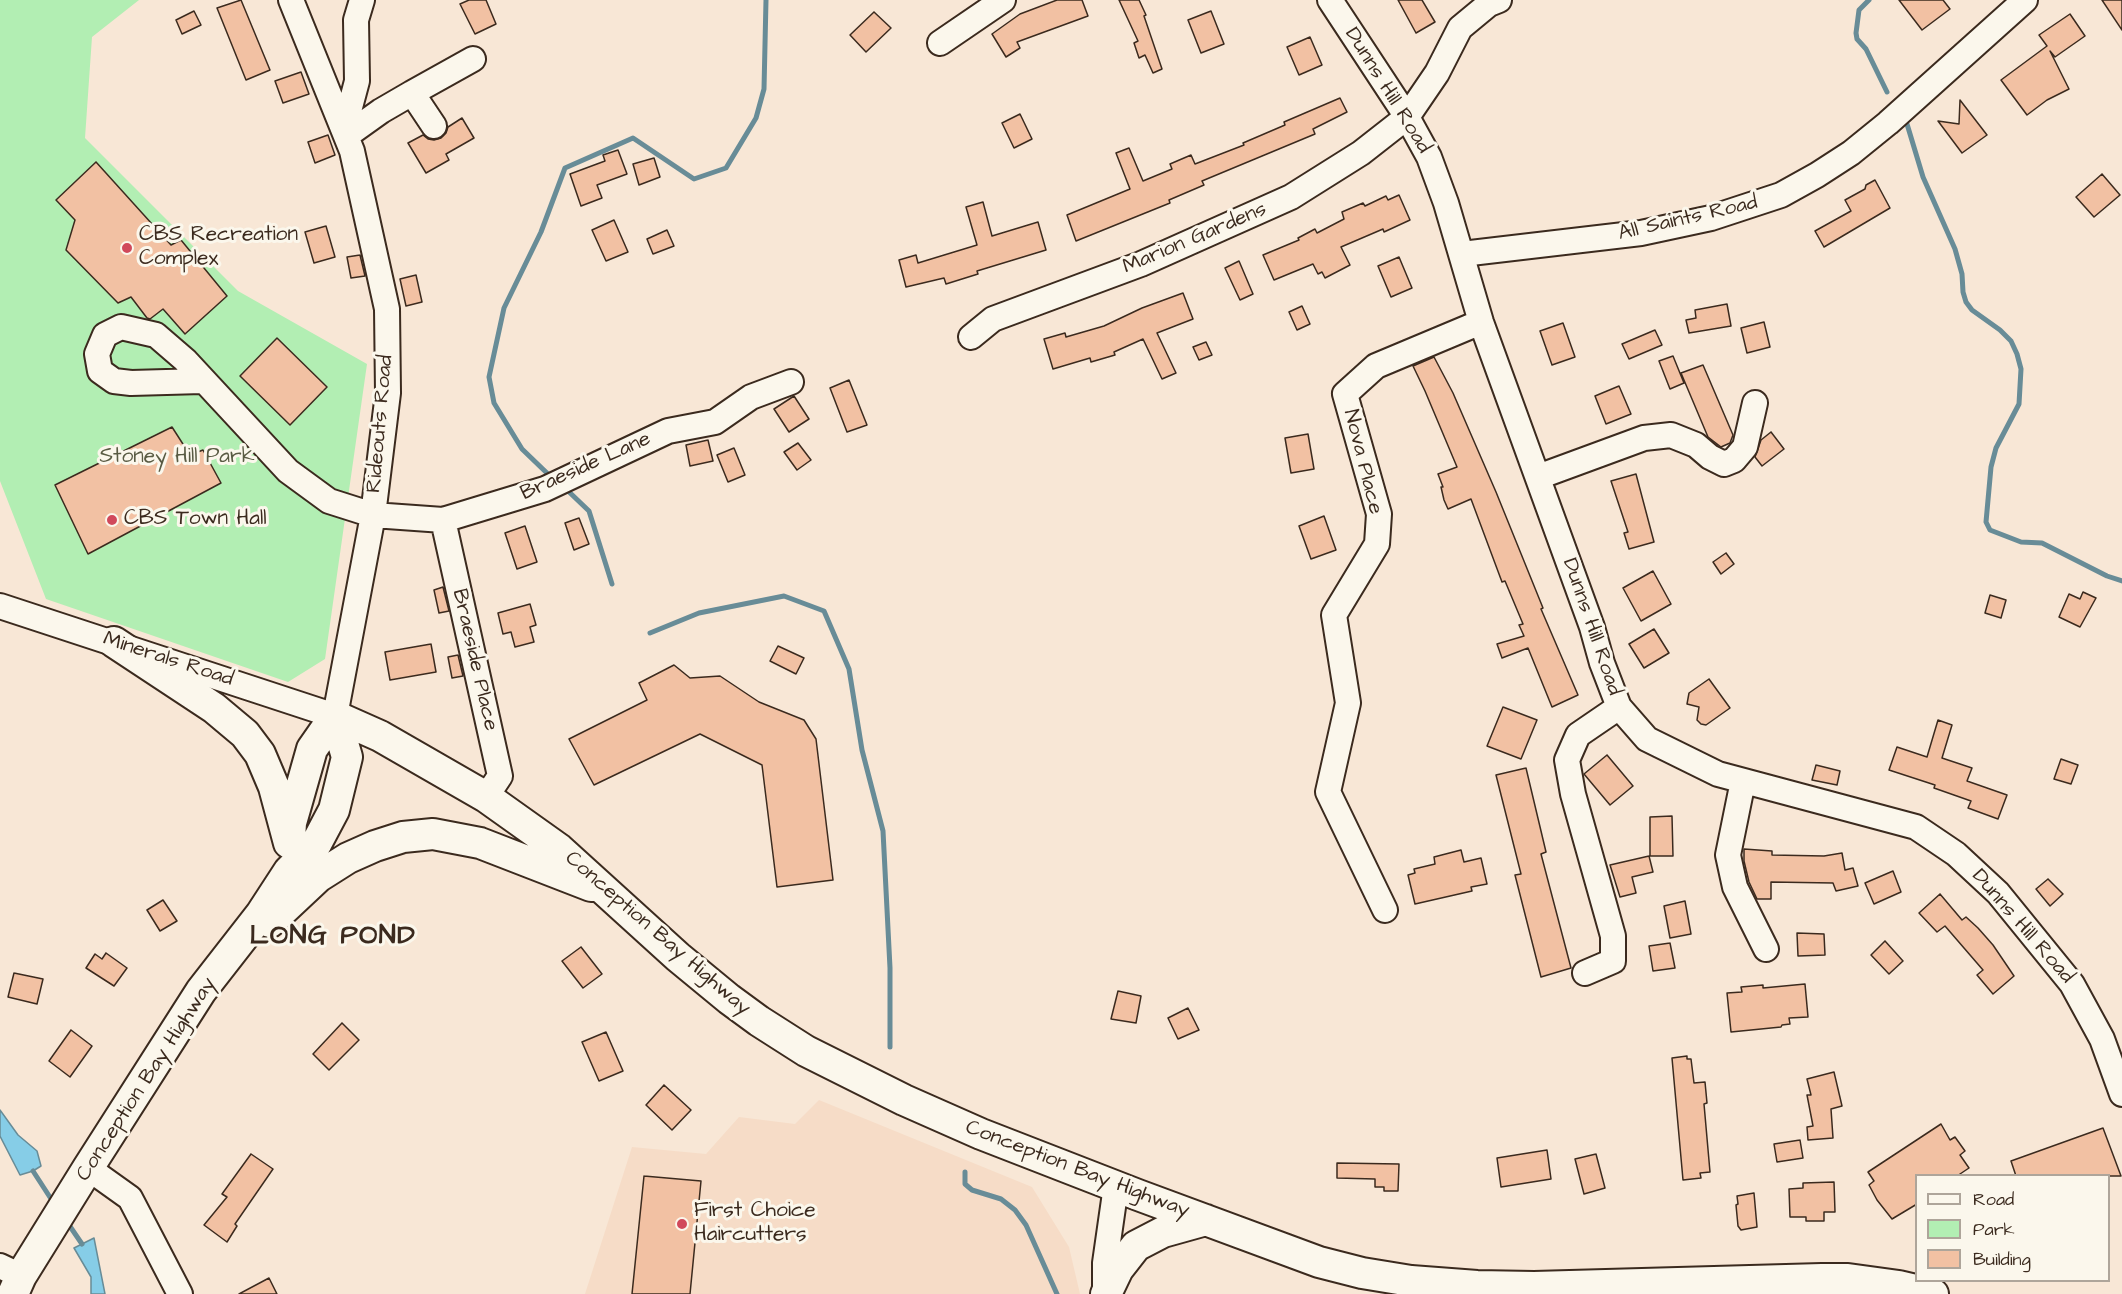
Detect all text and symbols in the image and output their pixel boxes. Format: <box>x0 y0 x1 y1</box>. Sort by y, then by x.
street label: Dunns Hill Road <box>1338 24 1436 158</box>
street label: All Saints Road <box>1616 191 1760 247</box>
street label: Marion Gardens <box>1119 197 1271 281</box>
place label: CBS Recreation Complex <box>139 223 298 273</box>
marker: CBS Recreation Complex <box>120 241 134 255</box>
street label: Rideouts Road <box>362 354 400 494</box>
street label: Nova Place <box>1337 407 1387 517</box>
street label: Braeside Lane <box>517 427 655 507</box>
park label: Stoney Hill Park <box>99 445 255 471</box>
place label: CBS Town Hall <box>124 507 266 533</box>
marker: CBS Town Hall <box>105 513 119 527</box>
street label: Dunns Hill Road <box>1556 555 1626 699</box>
street label: Braeside Place <box>445 587 503 733</box>
street label: Minerals Road <box>100 627 236 693</box>
street label: Conception Bay Highway <box>559 846 755 1022</box>
street label: Dunns Hill Road <box>1965 865 2079 989</box>
district label: LONG POND <box>250 921 416 953</box>
street label: Conception Bay Highway <box>72 973 222 1187</box>
street label: Conception Bay Highway <box>961 1116 1193 1224</box>
legend <box>1915 1174 2110 1282</box>
text: Road <box>1973 1187 2014 1212</box>
place label: First Choice Haircutters <box>694 1199 816 1249</box>
marker: First Choice Haircutters <box>675 1217 689 1231</box>
text: Park <box>1973 1217 2015 1242</box>
text: Building <box>1973 1247 2031 1272</box>

